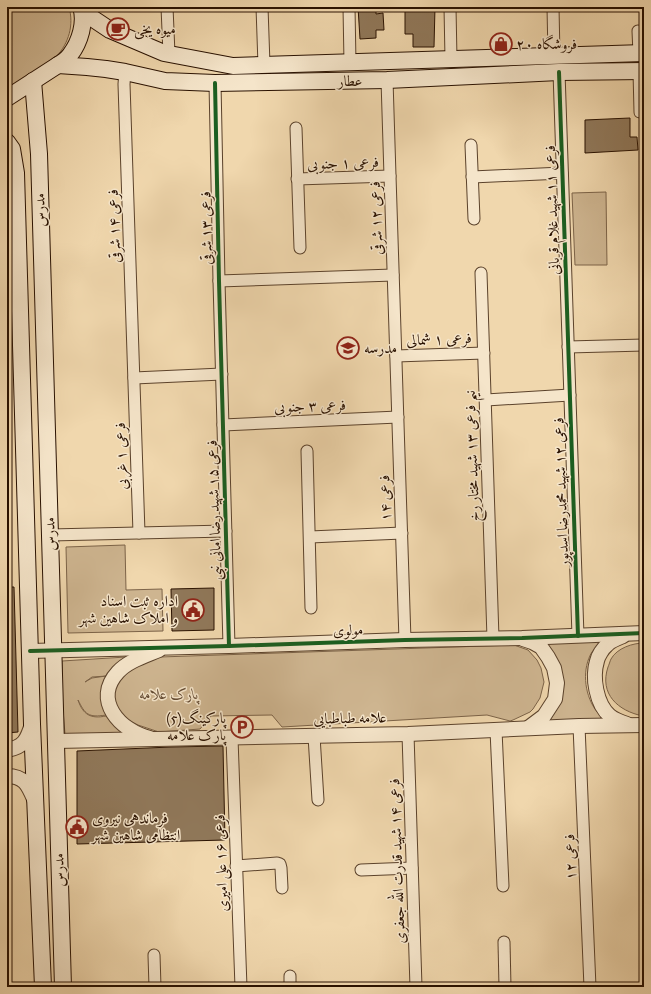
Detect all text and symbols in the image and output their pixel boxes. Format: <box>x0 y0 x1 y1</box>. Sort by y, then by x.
cafe icon: میوه یخی <box>105 16 131 42</box>
place label: میوه یخی <box>134 20 176 40</box>
shop icon: فروشگاه ۲۰ <box>488 31 514 57</box>
place label: فروشگاه ۲۰ <box>516 34 577 54</box>
street label: عطار <box>335 72 363 90</box>
street label: فرعی ۱۱ شهید غلام قربانی <box>541 145 567 275</box>
street label: فرعی ۱ جنوبی <box>307 153 379 175</box>
street label: فرعی ۱۲ شرقی <box>366 181 387 255</box>
street label: فرعی ۱۴ شرقی <box>104 189 125 263</box>
street label: فرعی ۱۳ شرقی <box>196 191 217 265</box>
street label: مدرس <box>30 193 50 227</box>
street label: فرعی ۱ شمالی <box>406 329 472 350</box>
school or university icon: مدرسه <box>335 335 361 361</box>
place label: مدرسه <box>364 339 397 357</box>
street label: نیم فرعی ۱۳ شهید مختار رخ <box>461 390 489 522</box>
street label: فرعی ۳ جنوبی <box>274 396 346 418</box>
street label: فرعی ۱۲ شهید محمدرضا اسدپور <box>549 417 575 569</box>
street label: فرعی ۱ غربی <box>111 422 133 490</box>
street label: فرعی ۱۵ شهید رضا امانی نبی <box>203 439 227 581</box>
street label: فرعی ۱۴ <box>375 474 396 522</box>
street label: مدرس <box>40 517 60 551</box>
place label: اداره ثبت اسناد و املاک شاهین شهر <box>77 592 178 628</box>
public building icon: اداره ثبت اسناد و املاک شاهین شهر <box>180 597 206 623</box>
street label: مولوی <box>333 620 363 640</box>
park label: پارک علامه <box>139 685 200 705</box>
place label: پارکینگ(5) پارک علامه <box>166 708 227 746</box>
street label: علامه طباطبایی <box>313 708 387 729</box>
parking icon: پارکینگ(5) پارک علامه <box>229 714 255 740</box>
street label: فرعی ۱۴ شهید قدرت الله جعفری <box>382 778 410 944</box>
place label: فرماندهی نیروی انتظامی شاهین شهر <box>90 809 180 845</box>
public building icon: فرماندهی نیروی انتظامی شاهین شهر <box>64 814 90 840</box>
street label: فرعی ۱۶ علی امیری <box>210 814 234 912</box>
street label: فرعی ۱۲ <box>560 833 581 881</box>
street label: مدرس <box>49 853 69 887</box>

